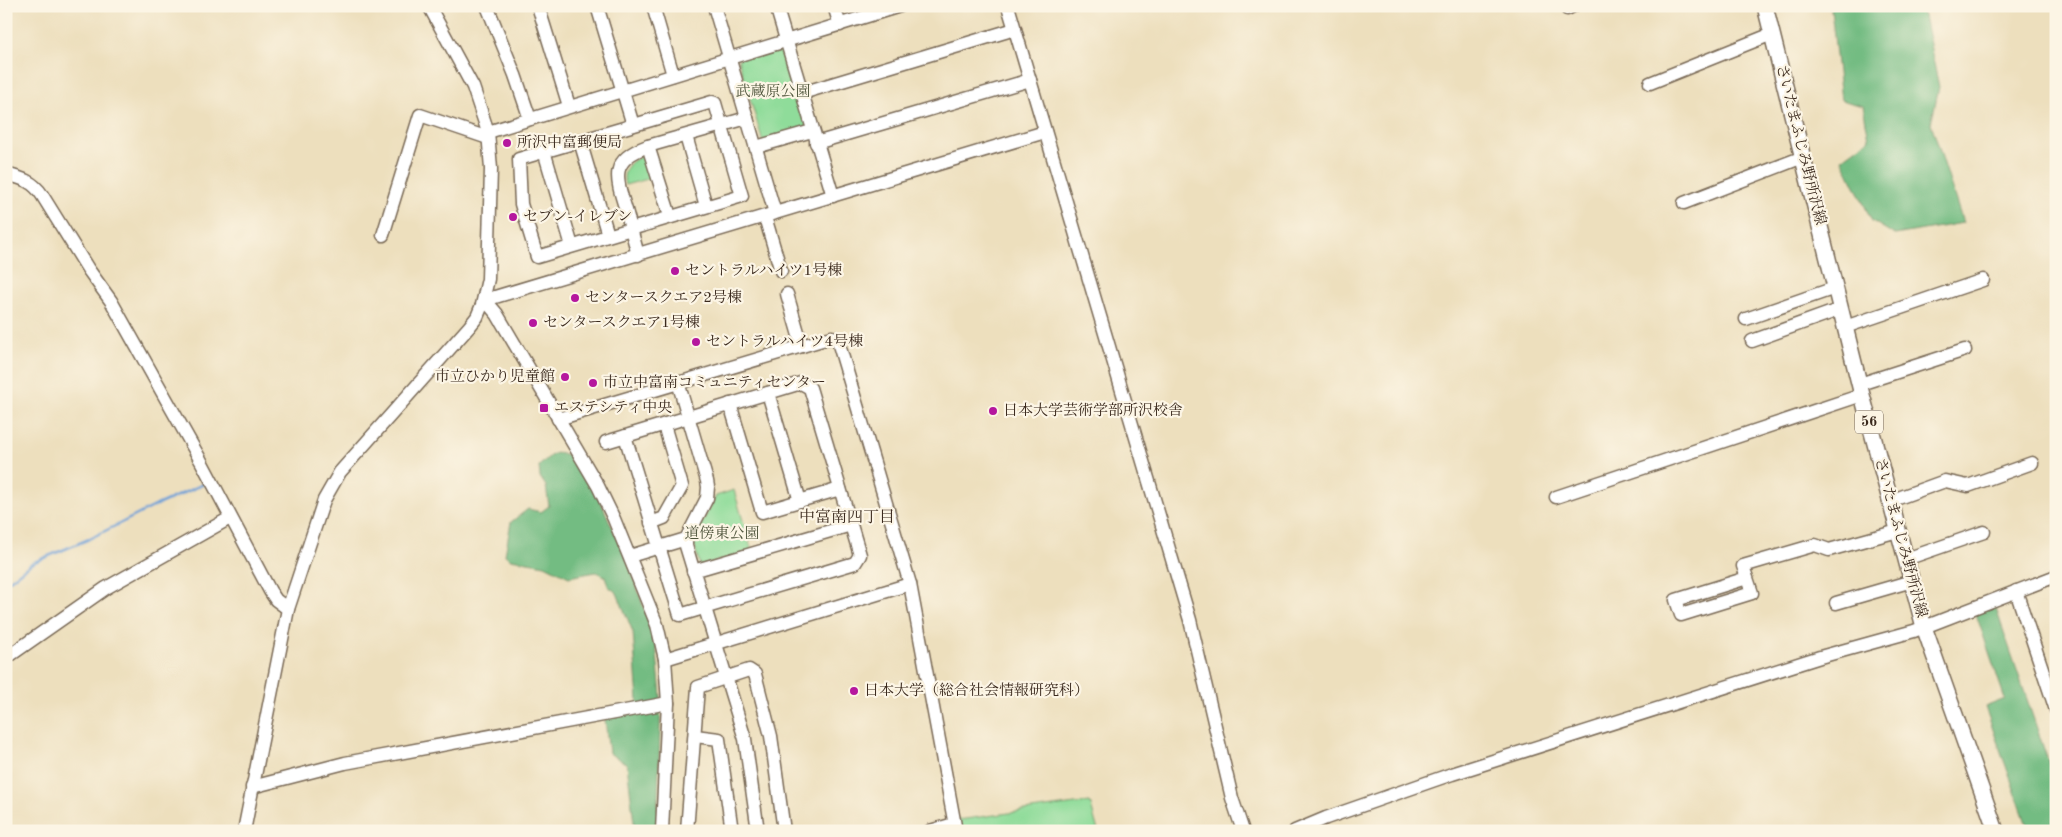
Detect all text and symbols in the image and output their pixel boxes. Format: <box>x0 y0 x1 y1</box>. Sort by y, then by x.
street label: さいたまふじみ野所沢線 <box>1773 63 1829 227</box>
park label: 武蔵原公園 <box>735 83 811 100</box>
place label: 所沢中富郵便局 <box>517 134 622 151</box>
marker: 所沢中富郵便局 <box>501 137 513 149</box>
place label: セブン-イレブン <box>523 208 632 225</box>
marker: セブン-イレブン <box>507 211 519 223</box>
place label: セントラルハイツ1号棟 <box>685 262 842 279</box>
marker: セントラルハイツ1号棟 <box>669 265 681 277</box>
place label: センタースクエア2号棟 <box>585 289 742 306</box>
marker: センタースクエア2号棟 <box>569 292 581 304</box>
place label: センタースクエア1号棟 <box>543 314 700 331</box>
marker: センタースクエア1号棟 <box>527 317 539 329</box>
place label: セントラルハイツ4号棟 <box>706 333 863 350</box>
marker: セントラルハイツ4号棟 <box>690 336 702 348</box>
place label: 市立ひかり児童館 <box>435 368 555 385</box>
marker: 市立ひかり児童館 <box>559 371 571 383</box>
place label: 市立中富南コミュニティセンター <box>603 374 826 391</box>
marker: 市立中富南コミュニティセンター <box>587 377 599 389</box>
place label: エステシティ中央 <box>554 399 672 416</box>
marker: エステシティ中央 <box>538 402 550 414</box>
place label: 日本大学芸術学部所沢校舎 <box>1003 402 1183 419</box>
marker: 日本大学芸術学部所沢校舎 <box>987 405 999 417</box>
road number: 56 <box>1855 411 1883 434</box>
street label: さいたまふじみ野所沢線 <box>1871 456 1931 620</box>
district label: 中富南四丁目 <box>799 508 895 526</box>
park label: 道傍東公園 <box>684 525 760 542</box>
place label: 日本大学（総合社会情報研究科） <box>864 682 1089 699</box>
marker: 日本大学（総合社会情報研究科） <box>848 685 860 697</box>

